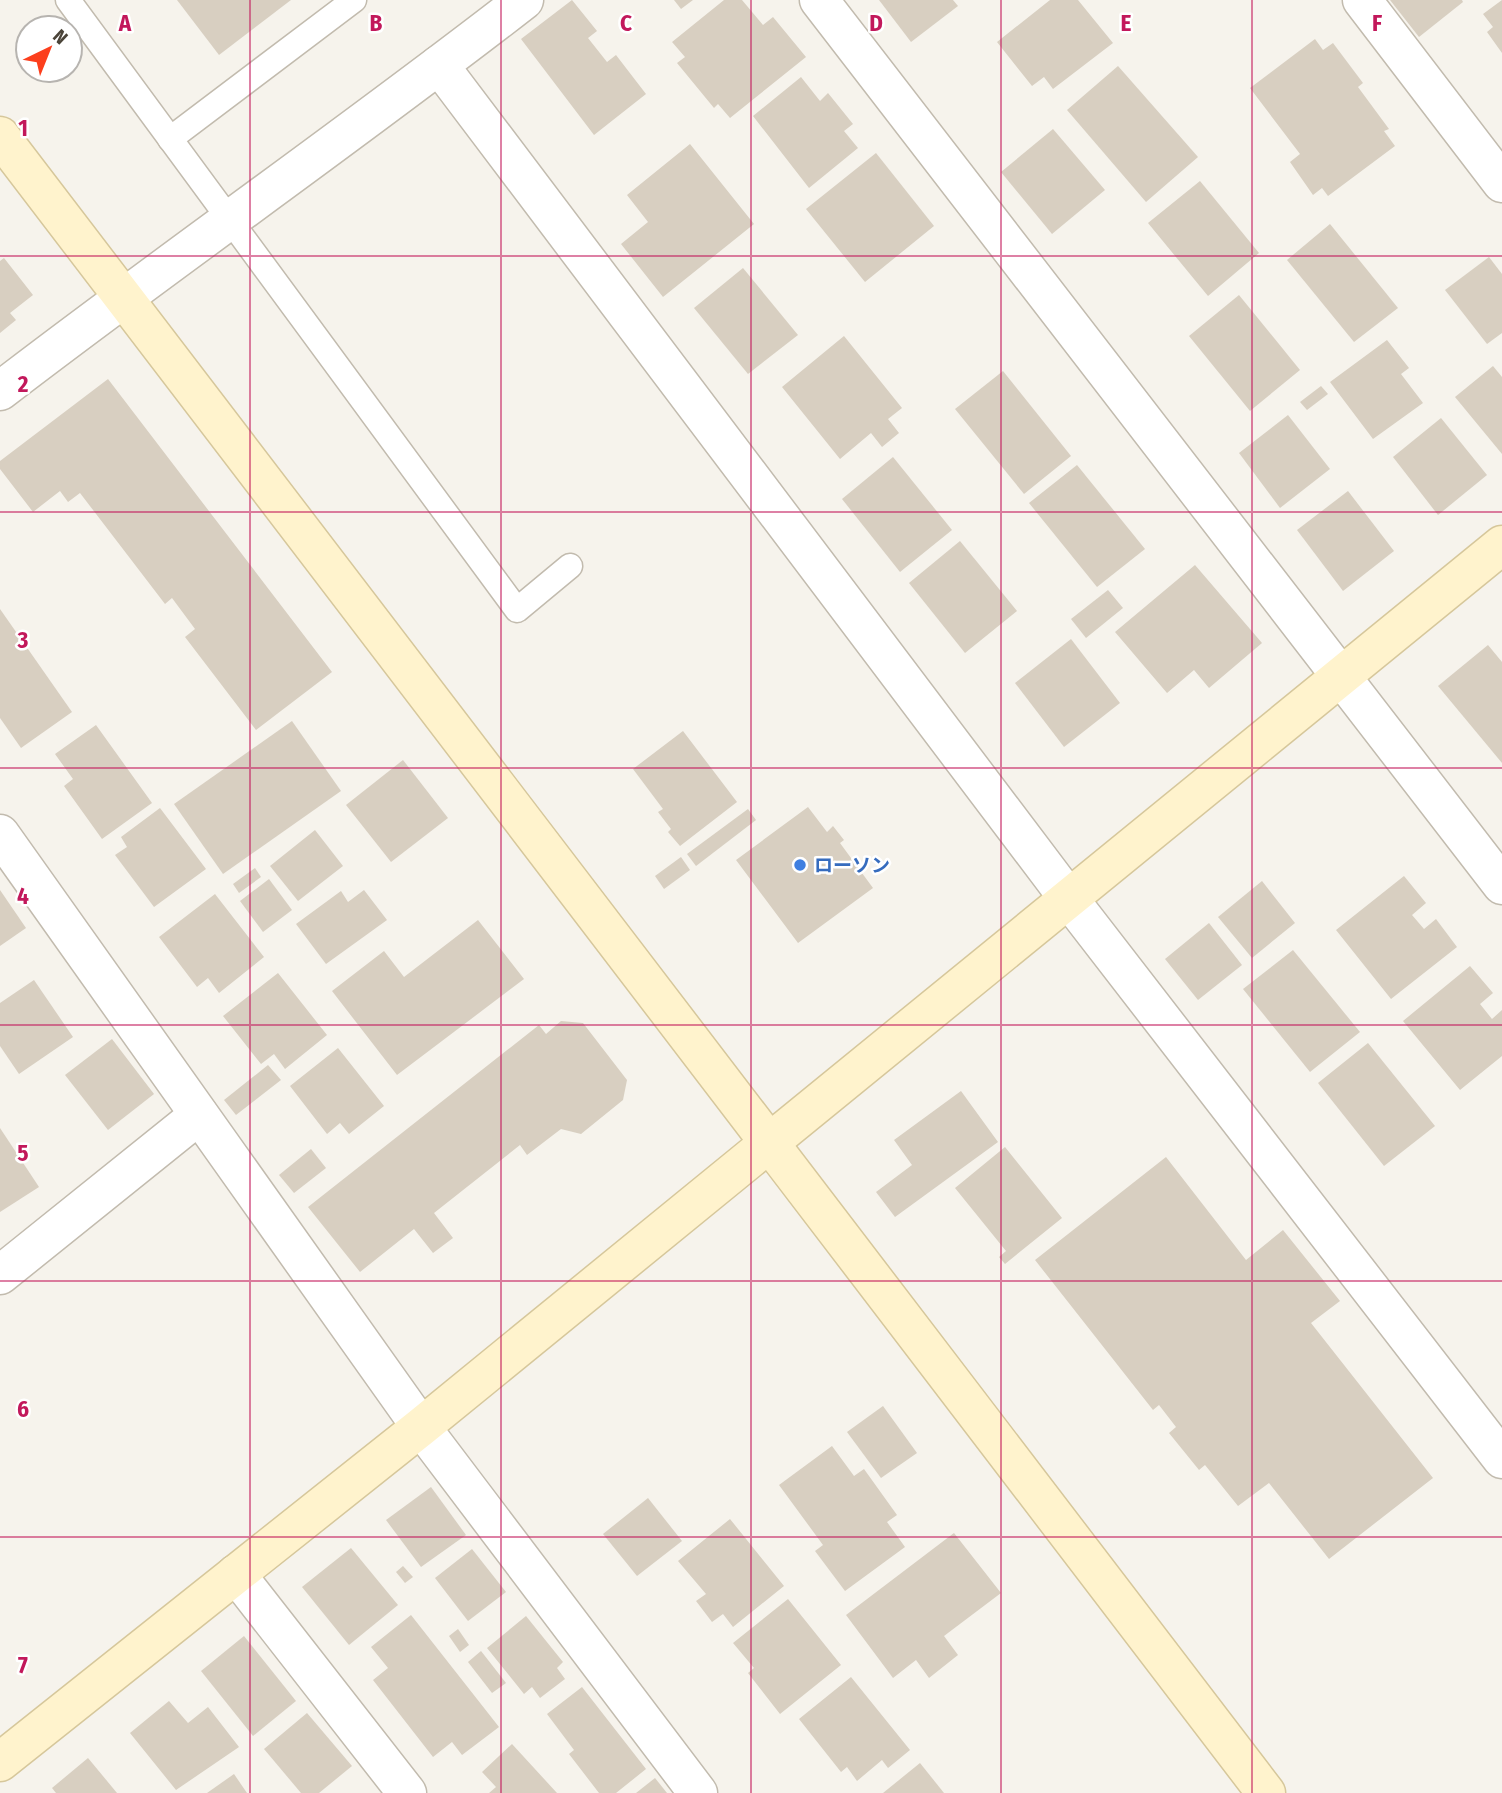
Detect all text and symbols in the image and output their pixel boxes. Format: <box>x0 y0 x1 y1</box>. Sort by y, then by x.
text: A <box>118 9 132 37</box>
text: B <box>370 9 383 37</box>
text: C <box>620 9 632 37</box>
text: D <box>869 9 883 37</box>
text: E <box>1121 9 1132 37</box>
text: F <box>1372 9 1382 37</box>
north arrow <box>14 14 84 84</box>
text: N <box>48 25 72 49</box>
text: 1 <box>18 114 28 142</box>
text: 2 <box>17 370 29 398</box>
text: 3 <box>17 626 29 654</box>
place label: ローソン <box>814 854 890 877</box>
marker: ローソン <box>792 857 808 873</box>
text: 4 <box>17 882 29 910</box>
text: 5 <box>17 1139 29 1167</box>
text: 6 <box>17 1395 29 1423</box>
text: 7 <box>18 1651 28 1679</box>

